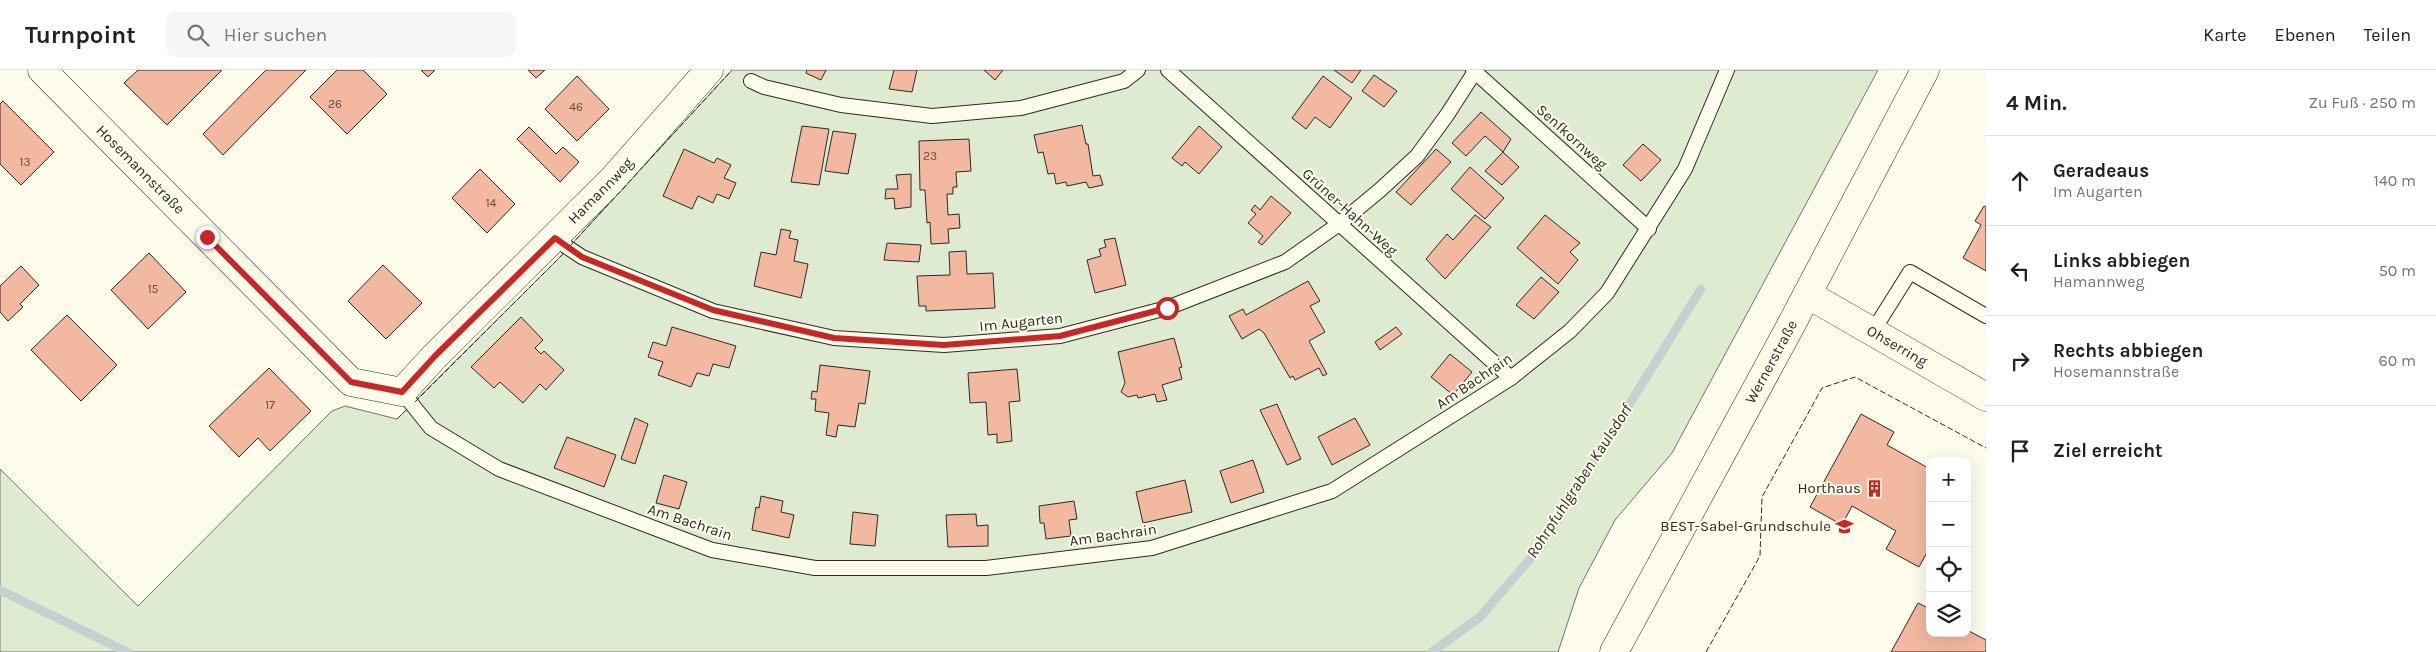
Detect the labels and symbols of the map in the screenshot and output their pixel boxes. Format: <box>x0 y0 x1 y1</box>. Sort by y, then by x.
house number: 26 <box>328 97 342 111</box>
house number: 46 <box>569 100 583 114</box>
street label: Senfkornweg <box>1533 100 1612 174</box>
street label: Hosemannstraße <box>92 121 189 218</box>
house number: 23 <box>923 149 937 163</box>
street label: Hamannweg <box>564 153 637 228</box>
house number: 13 <box>19 155 31 169</box>
street label: Grüner-Hahn-Weg <box>1299 164 1402 260</box>
house number: 14 <box>486 196 497 210</box>
route end <box>196 226 219 249</box>
house number: 15 <box>148 282 159 296</box>
route start <box>1156 297 1179 320</box>
street label: Im Augarten <box>978 309 1064 335</box>
street label: Wernerstraße <box>1741 317 1801 407</box>
street label: Ohserring <box>1864 321 1931 371</box>
street label: Am Bachrain <box>1433 349 1515 413</box>
house number: 17 <box>265 398 275 412</box>
water label: Rohrpfuhlgraben Kaulsdorf <box>1522 399 1637 561</box>
building icon: Horthaus <box>1865 478 1885 498</box>
place label: Horthaus <box>1797 479 1861 497</box>
street label: Am Bachrain <box>645 500 735 544</box>
school or university icon: BEST-Sabel-Grundschule <box>1835 516 1855 536</box>
place label: BEST-Sabel-Grundschule <box>1660 517 1831 535</box>
street label: Am Bachrain <box>1068 520 1158 550</box>

